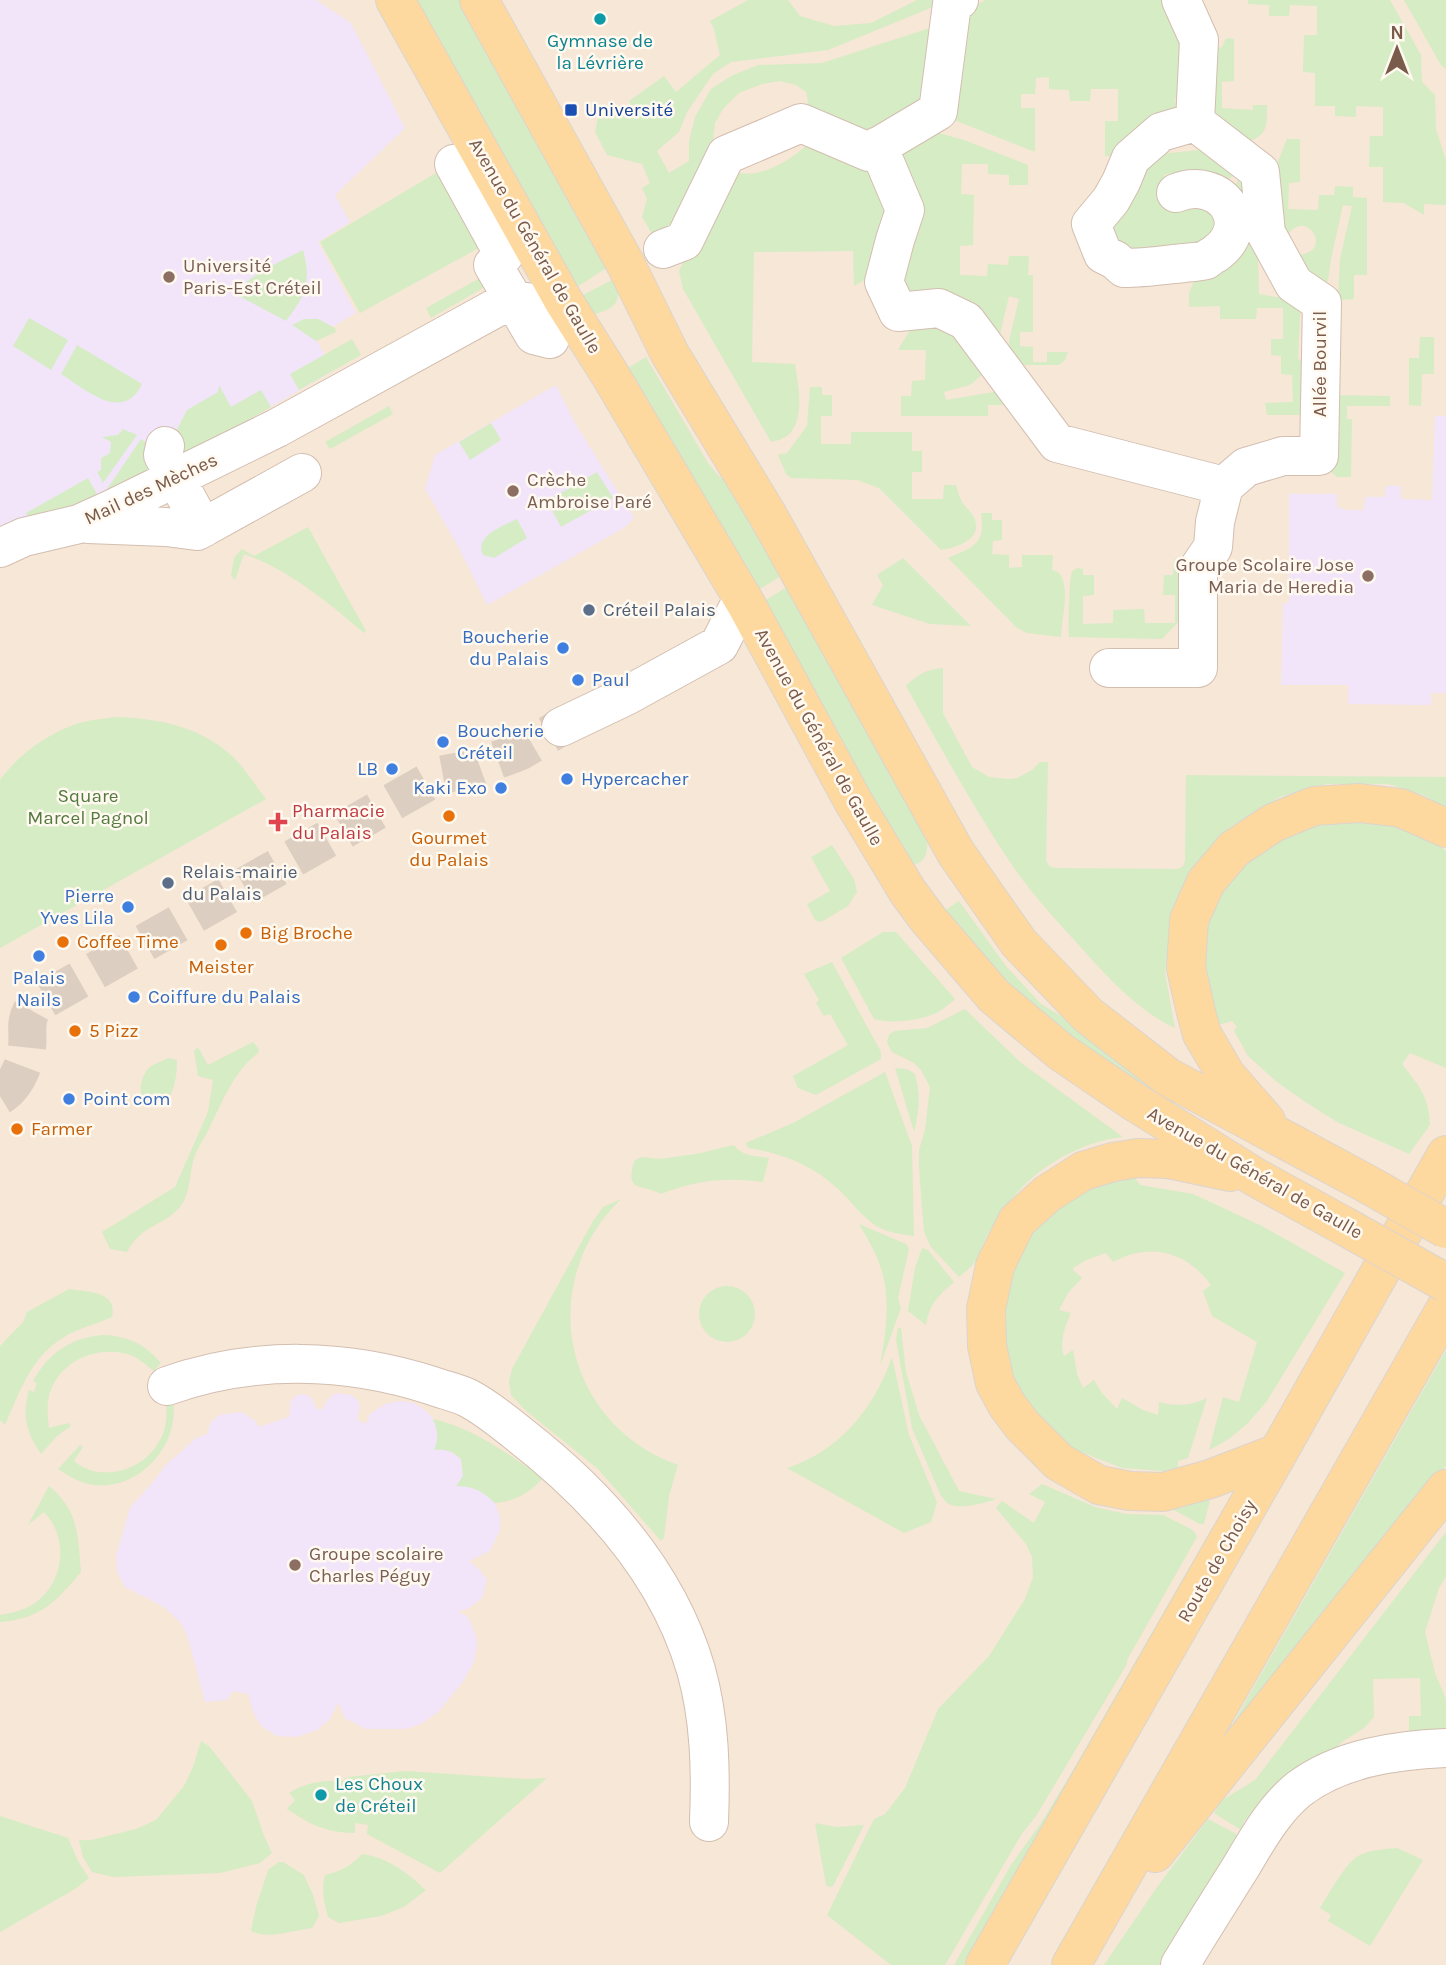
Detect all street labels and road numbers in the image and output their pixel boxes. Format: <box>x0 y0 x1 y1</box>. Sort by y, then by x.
street label: Avenue du Général de Gaulle <box>464 134 606 358</box>
street label: Allée Bourvil <box>1309 311 1331 417</box>
street label: Mail des Mèches <box>81 449 221 529</box>
street label: Avenue du Général de Gaulle <box>750 625 888 849</box>
street label: Avenue du Général de Gaulle <box>1143 1102 1367 1244</box>
street label: Route de Choisy <box>1173 1496 1261 1626</box>

